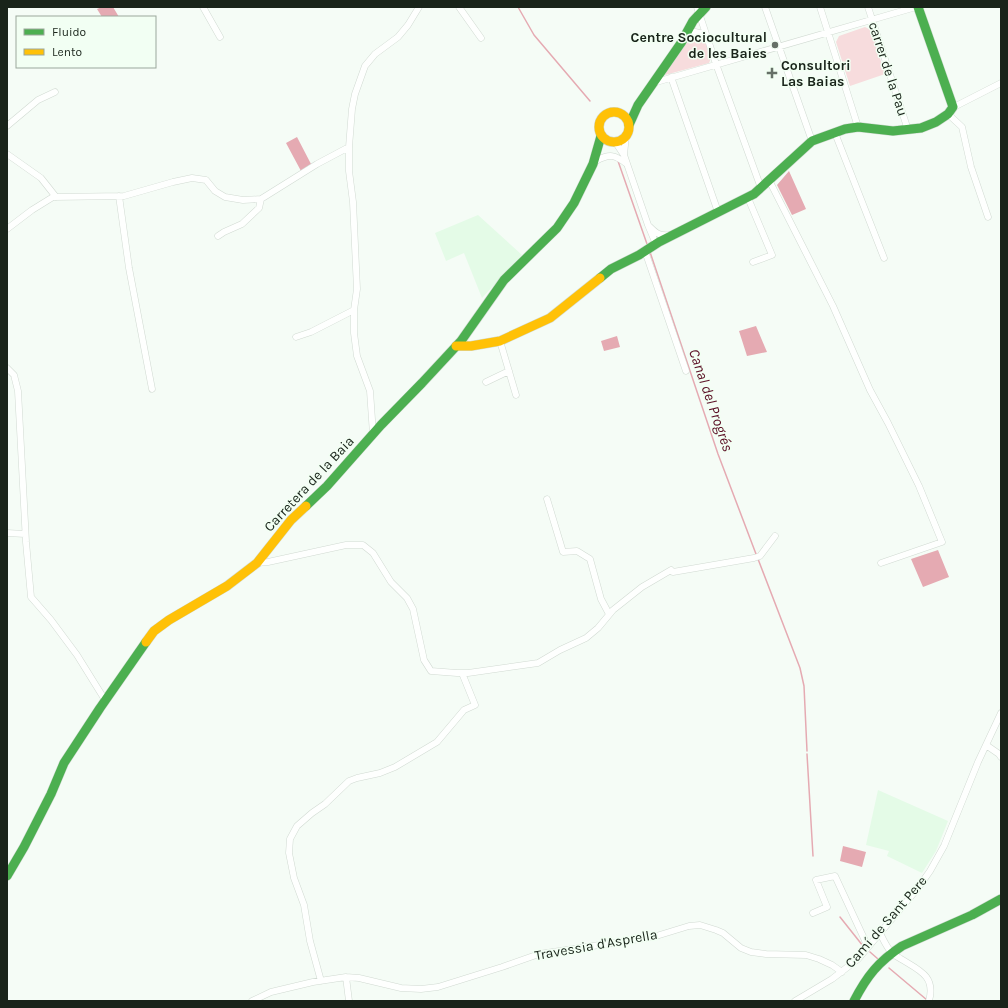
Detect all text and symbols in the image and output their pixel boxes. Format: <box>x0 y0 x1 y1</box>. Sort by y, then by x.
legend <box>16 16 156 68</box>
street label: carrer de la Pau <box>865 20 911 118</box>
text: Fluido <box>52 25 86 39</box>
place label: Centre Sociocultural de les Baies <box>631 29 767 62</box>
marker: Centre Sociocultural de les Baies <box>770 40 780 50</box>
text: Lento <box>52 45 82 59</box>
place label: Consultori Las Baias <box>781 57 850 90</box>
marker: Consultori Las Baias <box>766 67 778 79</box>
water label: Canal del Progrés <box>685 346 737 454</box>
street label: Carretera de la Baia <box>260 433 358 535</box>
street label: Camí de Sant Pere <box>842 873 930 971</box>
street label: Travessia d'Asprella <box>533 926 659 964</box>

